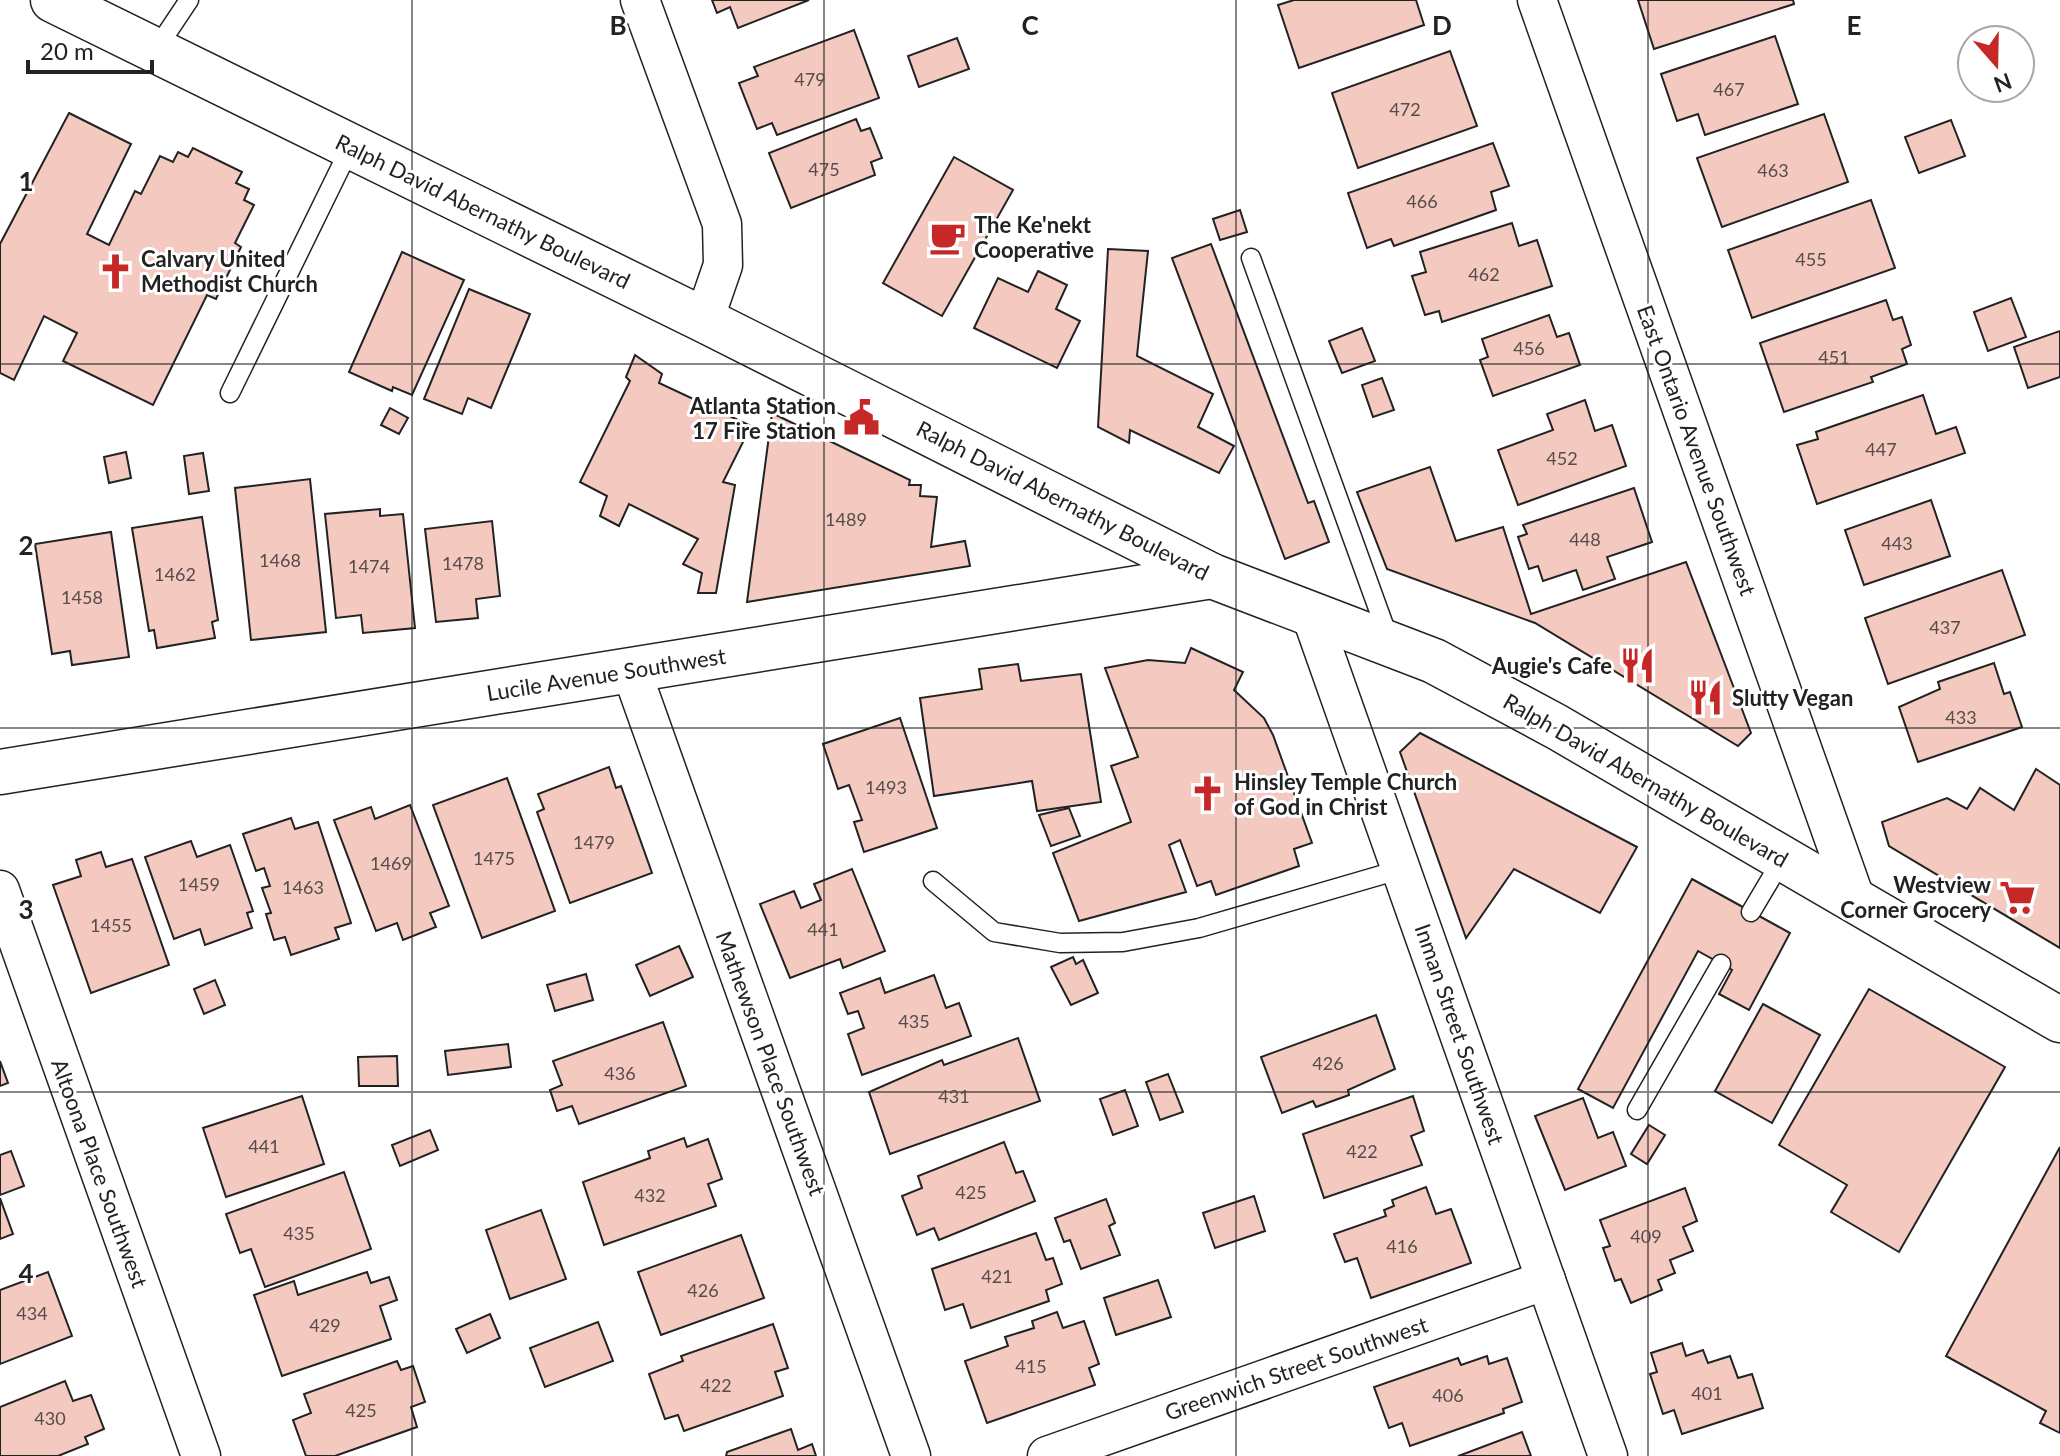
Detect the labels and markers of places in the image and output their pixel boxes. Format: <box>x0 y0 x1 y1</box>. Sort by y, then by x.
place label: The Ke'nekt Cooperative <box>974 211 1094 263</box>
cafe icon: The Ke'nekt Cooperative <box>929 218 967 256</box>
place label: Calvary United Methodist Church <box>141 245 318 297</box>
church icon: Calvary United Methodist Church <box>96 252 134 290</box>
place label: Atlanta Station 17 Fire Station <box>689 392 836 444</box>
public building icon: Atlanta Station 17 Fire Station <box>843 399 881 437</box>
restaurant icon: Augie's Cafe <box>1619 646 1657 684</box>
place label: Augie's Cafe <box>1491 652 1612 679</box>
restaurant icon: Slutty Vegan <box>1687 678 1725 716</box>
place label: Slutty Vegan <box>1732 684 1853 711</box>
place label: Hinsley Temple Church of God in Christ <box>1234 768 1457 820</box>
church icon: Hinsley Temple Church of God in Christ <box>1189 775 1227 813</box>
place label: Westview Corner Grocery <box>1840 871 1991 923</box>
supermarket icon: Westview Corner Grocery <box>1998 878 2036 916</box>

